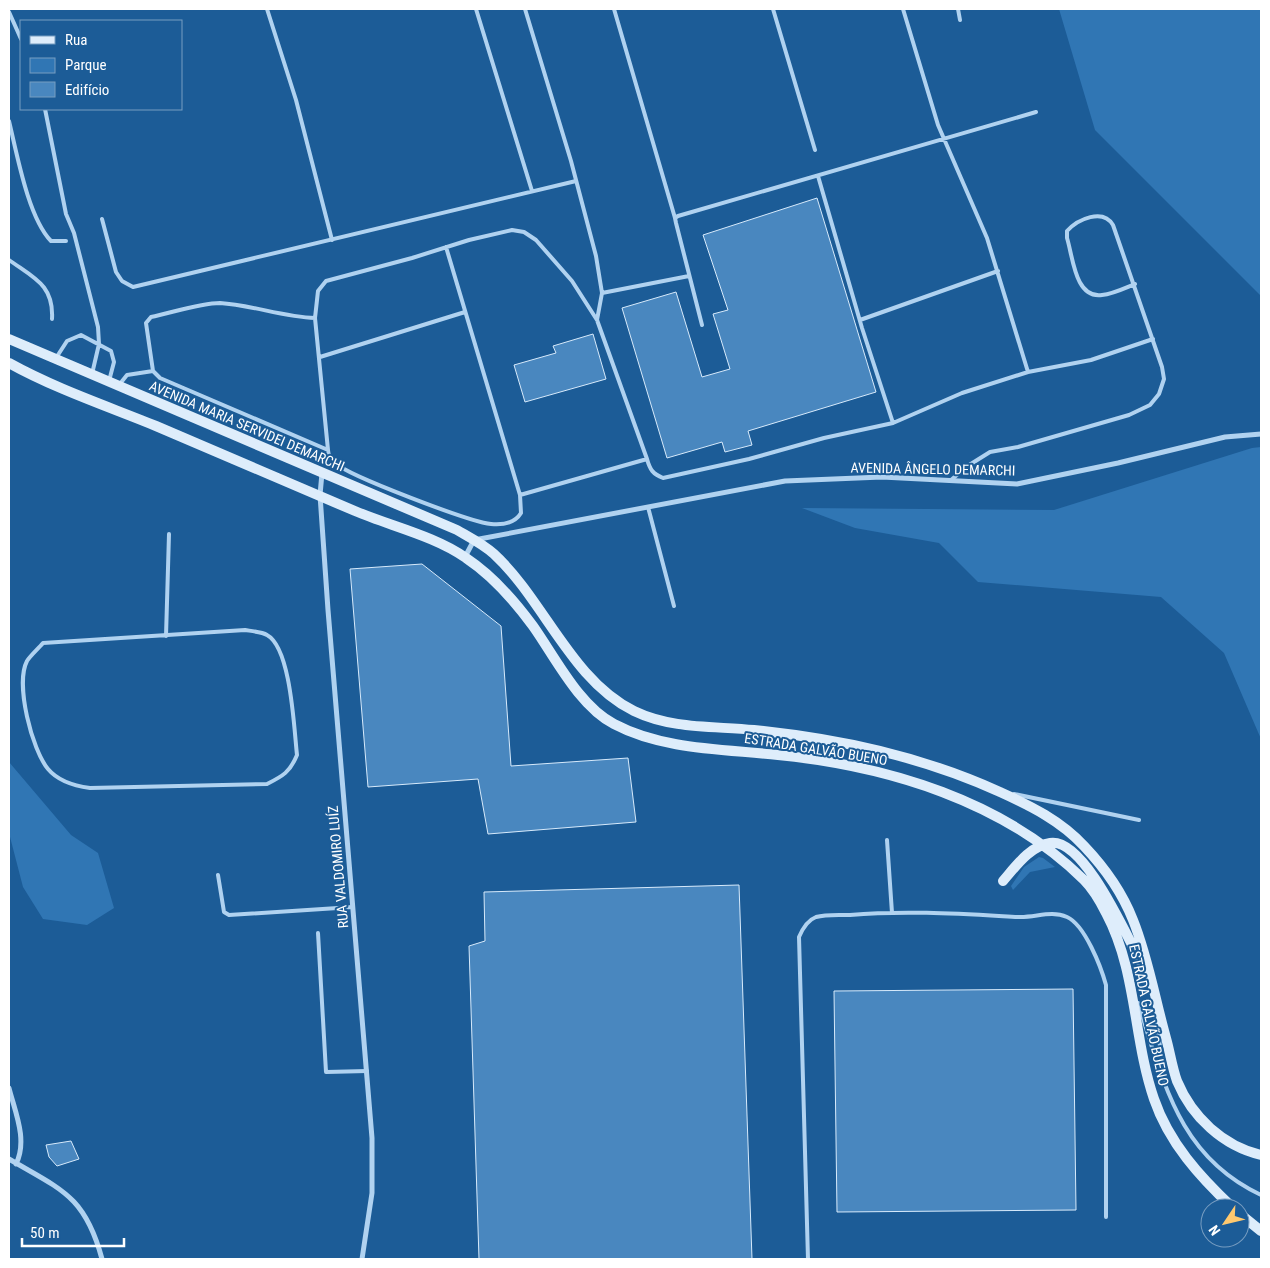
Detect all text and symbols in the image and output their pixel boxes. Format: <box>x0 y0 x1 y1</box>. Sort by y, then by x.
legend <box>20 20 182 110</box>
text: Rua <box>65 31 87 49</box>
text: Parque <box>65 56 107 74</box>
text: Edifício <box>65 81 109 99</box>
street label: AVENIDA MARIA SERVIDEI DEMARCHI <box>147 378 347 474</box>
street label: AVENIDA ÂNGELO DEMARCHI <box>851 459 1015 478</box>
street label: ESTRADA GALVÃO BUENO <box>743 729 889 768</box>
street label: RUA VALDOMIRO LUÍZ <box>324 805 351 929</box>
street label: ESTRADA GALVÃO BUENO <box>1126 942 1173 1087</box>
north arrow <box>1200 1198 1250 1248</box>
scale bar <box>22 1216 125 1248</box>
text: N <box>1205 1222 1223 1239</box>
text: 50 m <box>30 1224 60 1242</box>

